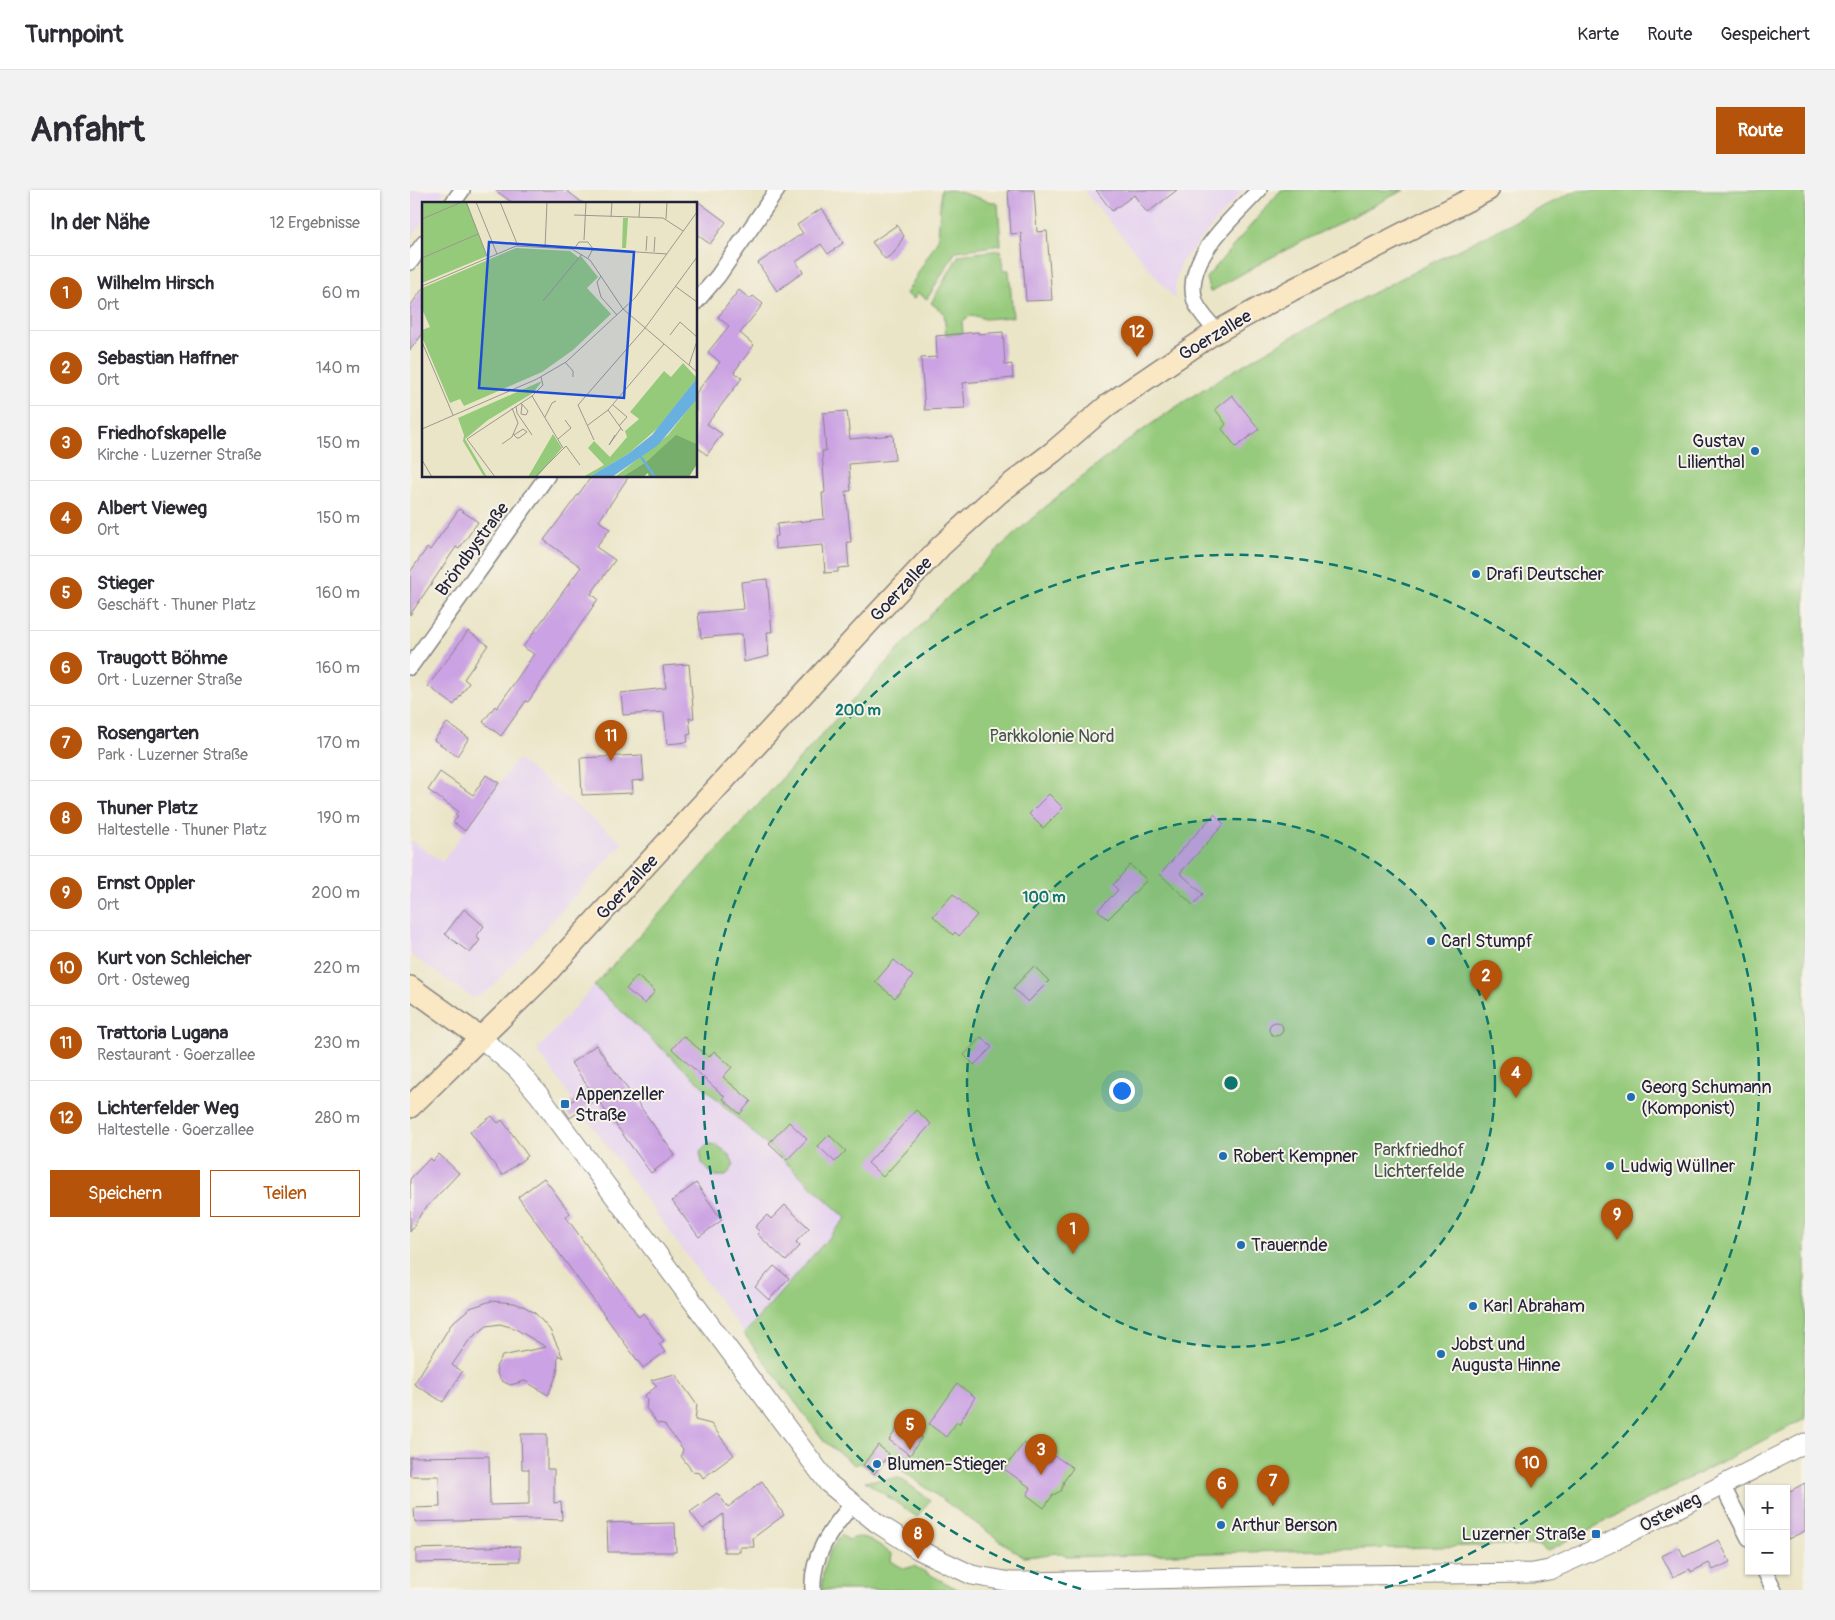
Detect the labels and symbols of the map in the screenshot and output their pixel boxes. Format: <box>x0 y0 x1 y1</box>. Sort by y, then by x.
inset map <box>422 202 698 478</box>
street label: Goerzallee <box>1175 305 1256 366</box>
pin: 12 <box>1121 316 1153 357</box>
place label: Gustav Lilienthal <box>1677 430 1745 474</box>
marker: Gustav Lilienthal <box>1749 445 1761 457</box>
street label: Bröndbystraße <box>431 498 514 601</box>
street label: Goerzallee <box>865 552 937 627</box>
place label: Drafi Deutscher <box>1486 563 1604 586</box>
marker: Drafi Deutscher <box>1470 568 1482 580</box>
text: 200 m <box>835 701 881 720</box>
pin: 11 <box>595 720 627 761</box>
park label: Parkkolonie Nord <box>989 725 1115 748</box>
street label: Goerzallee <box>591 850 663 925</box>
text: 100 m <box>1023 888 1065 907</box>
place label: Carl Stumpf <box>1441 930 1534 953</box>
marker: Carl Stumpf <box>1425 935 1437 947</box>
pin: 2 <box>1470 960 1502 1001</box>
pin: 4 <box>1500 1057 1532 1098</box>
centre of rings <box>1222 1074 1240 1092</box>
place label: Georg Schumann (Komponist) <box>1641 1076 1772 1120</box>
your location <box>1109 1078 1135 1104</box>
place label: Appenzeller Straße <box>575 1083 665 1127</box>
marker: Georg Schumann (Komponist) <box>1625 1091 1637 1103</box>
marker: Appenzeller Straße <box>559 1098 571 1110</box>
park label: Parkfriedhof Lichterfelde <box>1373 1139 1465 1183</box>
place label: Robert Kempner <box>1233 1145 1358 1168</box>
marker: Robert Kempner <box>1217 1150 1229 1162</box>
place label: Ludwig Wüllner <box>1620 1155 1736 1178</box>
marker: Ludwig Wüllner <box>1604 1160 1616 1172</box>
pin: 9 <box>1601 1199 1633 1240</box>
pin: 1 <box>1057 1213 1089 1254</box>
place label: Trauernde <box>1251 1234 1327 1257</box>
marker: Trauernde <box>1235 1239 1247 1251</box>
place label: Karl Abraham <box>1483 1295 1585 1318</box>
marker: Karl Abraham <box>1467 1300 1479 1312</box>
place label: Jobst und Augusta Hinne <box>1451 1333 1560 1377</box>
marker: Jobst und Augusta Hinne <box>1435 1348 1447 1360</box>
pin: 5 <box>894 1409 926 1450</box>
pin: 3 <box>1025 1434 1057 1475</box>
pin: 10 <box>1515 1447 1547 1488</box>
place label: Blumen-Stieger <box>887 1453 1007 1476</box>
marker: Blumen-Stieger <box>871 1458 883 1470</box>
pin: 7 <box>1257 1465 1289 1506</box>
pin: 6 <box>1206 1468 1238 1509</box>
street label: Osteweg <box>1636 1487 1705 1538</box>
place label: Arthur Berson <box>1231 1514 1337 1537</box>
pin: 8 <box>902 1518 934 1559</box>
marker: Arthur Berson <box>1215 1519 1227 1531</box>
place label: Luzerner Straße <box>1461 1523 1586 1546</box>
marker: Luzerner Straße <box>1590 1528 1602 1540</box>

